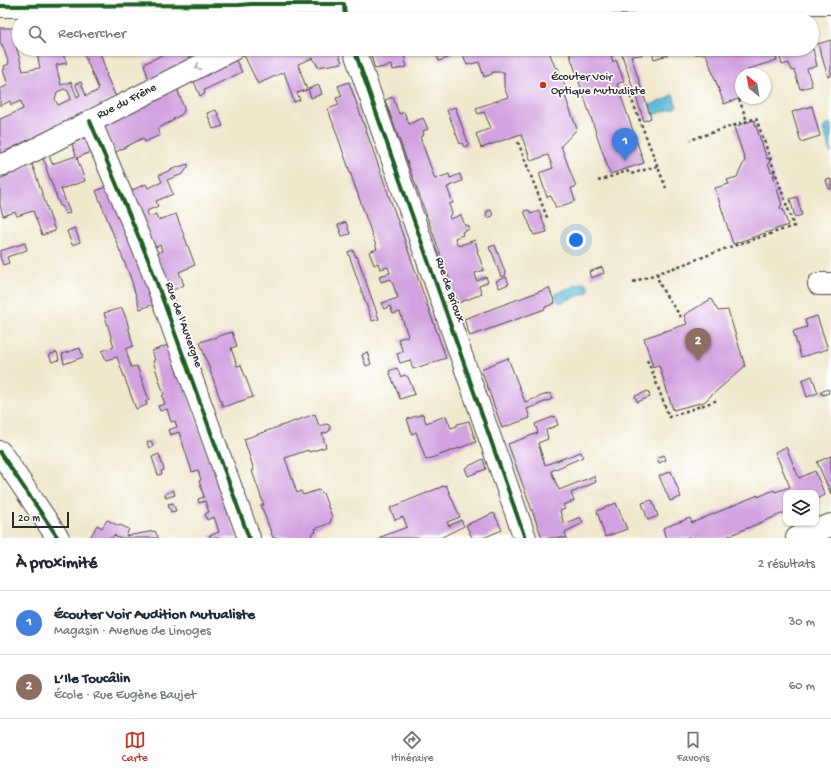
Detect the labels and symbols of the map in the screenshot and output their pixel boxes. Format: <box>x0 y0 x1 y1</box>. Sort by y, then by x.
one-way arrow <box>195 62 202 69</box>
north arrow <box>735 68 771 104</box>
place label: Écouter Voir Optique Mutualiste <box>551 71 646 99</box>
marker: Écouter Voir Optique Mutualiste <box>538 80 548 90</box>
street label: Rue du Frêne <box>95 81 160 123</box>
pin: 1 <box>612 128 638 161</box>
your location <box>566 230 586 250</box>
street label: Rue de Brioux <box>431 255 467 325</box>
street label: Rue de l'Auvergne <box>161 280 205 370</box>
pin: 2 <box>685 328 711 361</box>
scale bar <box>12 510 69 529</box>

